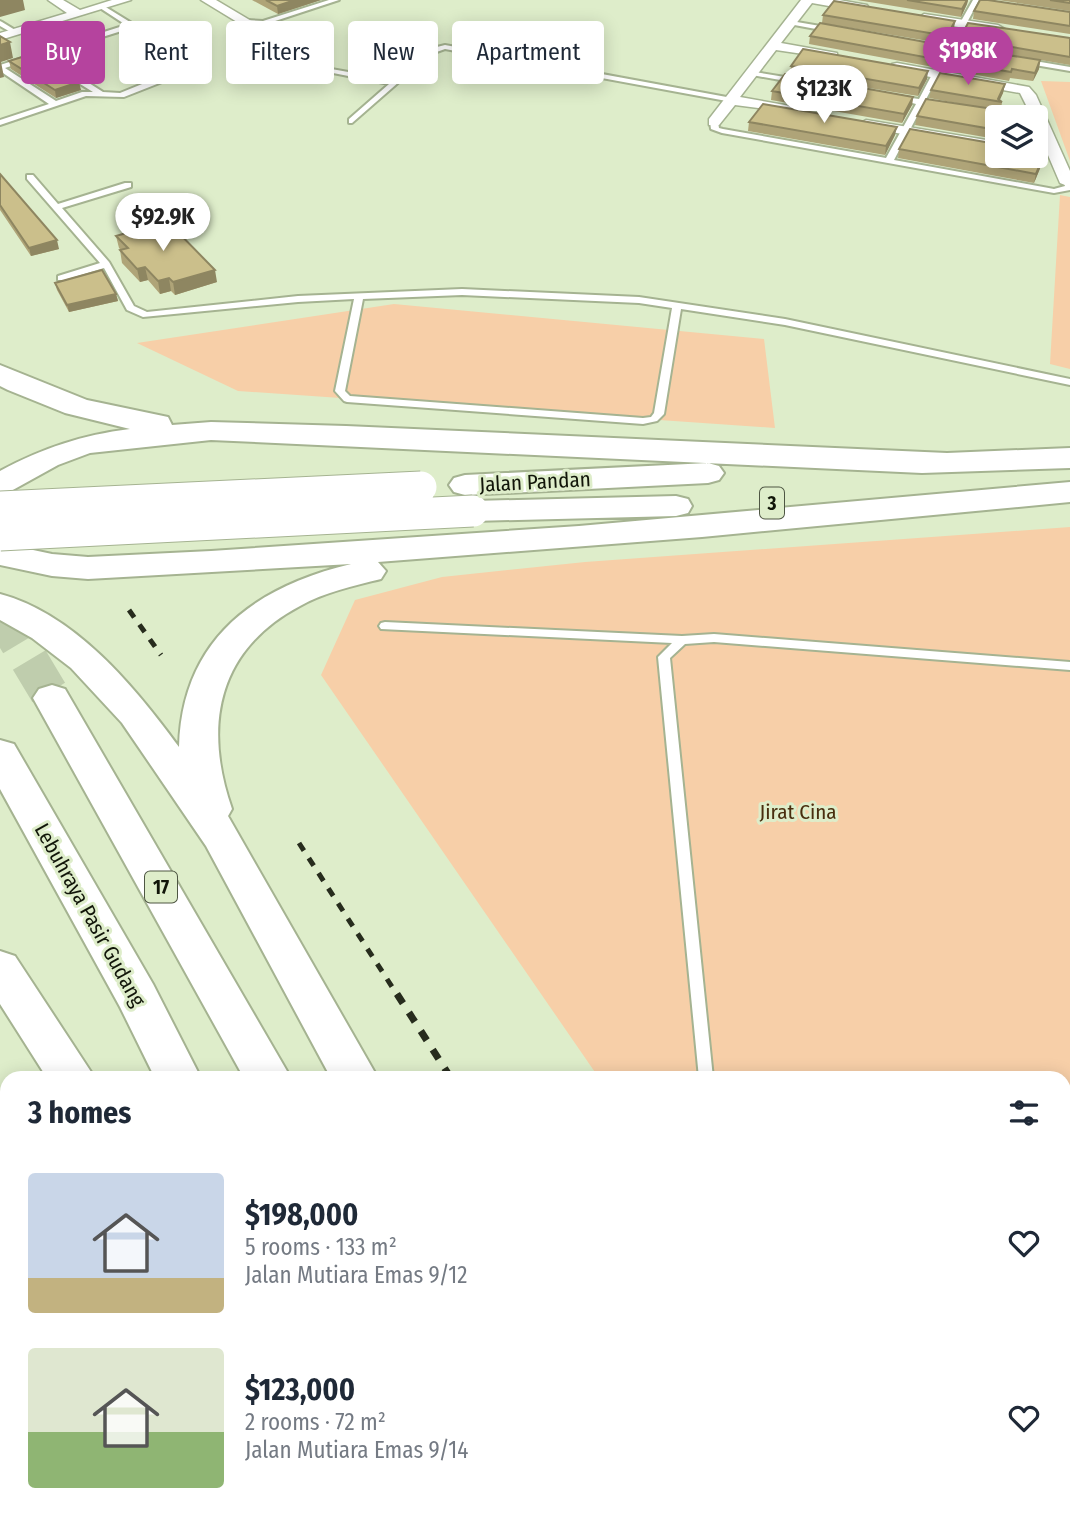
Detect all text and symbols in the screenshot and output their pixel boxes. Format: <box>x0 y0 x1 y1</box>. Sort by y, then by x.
chip: Buy <box>21 21 105 84</box>
chip: Rent <box>119 21 212 84</box>
chip: Filters <box>226 21 334 84</box>
chip: New <box>348 21 438 84</box>
chip: Apartment <box>452 21 604 84</box>
pin: $198K <box>919 28 1017 87</box>
text: $198K <box>939 36 997 64</box>
pin: $123K <box>775 66 873 125</box>
text: $123K <box>796 74 852 102</box>
map controls <box>985 105 1048 168</box>
button: layers <box>985 105 1048 168</box>
pin: $92.9K <box>106 194 220 253</box>
text: $92.9K <box>131 202 195 230</box>
street label: Jalan Pandan <box>479 466 591 498</box>
road number: 3 <box>760 488 784 518</box>
park label: Jirat Cina <box>759 799 837 825</box>
street label: Lebuhraya Pasir Gudang <box>29 819 151 1011</box>
road number: 17 <box>145 872 177 902</box>
icon: filters <box>1005 1094 1043 1132</box>
text: 3 homes <box>28 1095 131 1131</box>
text: $198,000 <box>245 1197 358 1233</box>
icon: home <box>84 1201 168 1285</box>
icon: heart <box>1005 1224 1043 1262</box>
text: 5 rooms · 133 m² <box>245 1233 397 1261</box>
text: Jalan Mutiara Emas 9/12 <box>245 1261 467 1289</box>
text: $123,000 <box>245 1372 355 1408</box>
icon: home <box>84 1376 168 1460</box>
icon: heart <box>1005 1399 1043 1437</box>
text: 2 rooms · 72 m² <box>245 1408 386 1436</box>
text: Jalan Mutiara Emas 9/14 <box>245 1436 468 1464</box>

